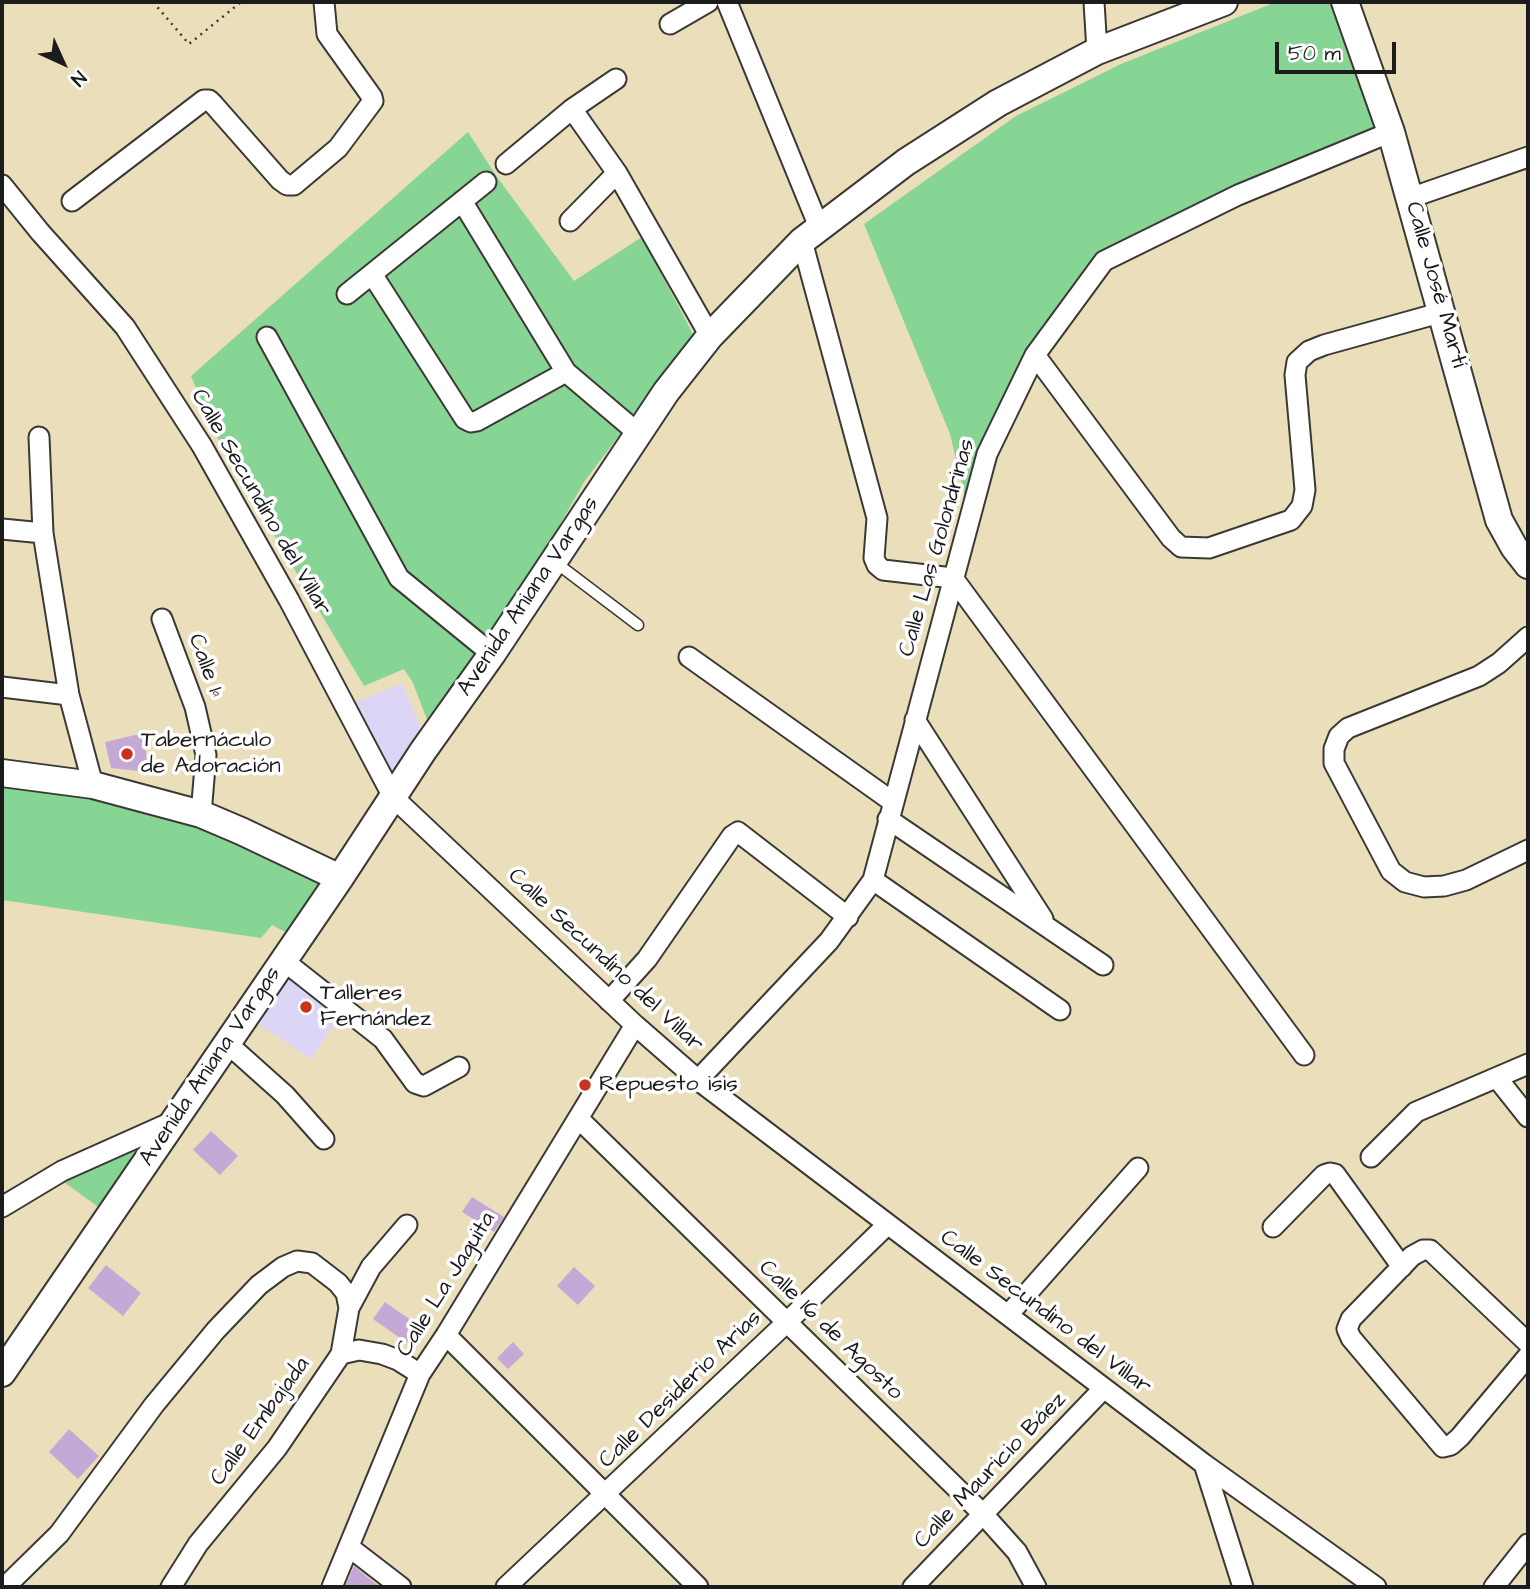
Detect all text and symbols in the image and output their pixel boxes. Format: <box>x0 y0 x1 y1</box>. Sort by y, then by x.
north arrow <box>28 28 98 98</box>
scale bar <box>1278 28 1399 72</box>
text: 50 m <box>1288 39 1341 68</box>
text: N <box>64 64 92 92</box>
street label: Calle José Martí <box>1398 199 1472 371</box>
street label: Calle Secundino del Villar <box>184 385 336 621</box>
street label: Calle Las Golondrinas <box>894 436 982 660</box>
street label: Avenida Aniana Vargas <box>452 492 606 702</box>
street label: Calle 1ª <box>181 630 229 702</box>
place label: Tabernáculo de Adoración <box>141 727 281 781</box>
marker: Tabernáculo de Adoración <box>119 746 135 762</box>
street label: Calle Secundino del Villar <box>501 863 709 1059</box>
street label: Avenida Aniana Vargas <box>134 962 288 1172</box>
place label: Talleres Fernández <box>320 980 431 1034</box>
marker: Talleres Fernández <box>298 999 314 1015</box>
place label: Repuesto isis <box>599 1071 738 1099</box>
marker: Repuesto isis <box>577 1077 593 1093</box>
street label: Calle La Jaguita <box>391 1207 503 1363</box>
street label: Calle Secundino del Villar <box>934 1225 1156 1401</box>
street label: Calle 16 de Agosto <box>752 1255 908 1407</box>
street label: Calle Desiderio Arias <box>594 1305 768 1475</box>
street label: Calle Embajada <box>205 1352 317 1492</box>
street label: Calle Mauricio Báez <box>909 1387 1073 1555</box>

